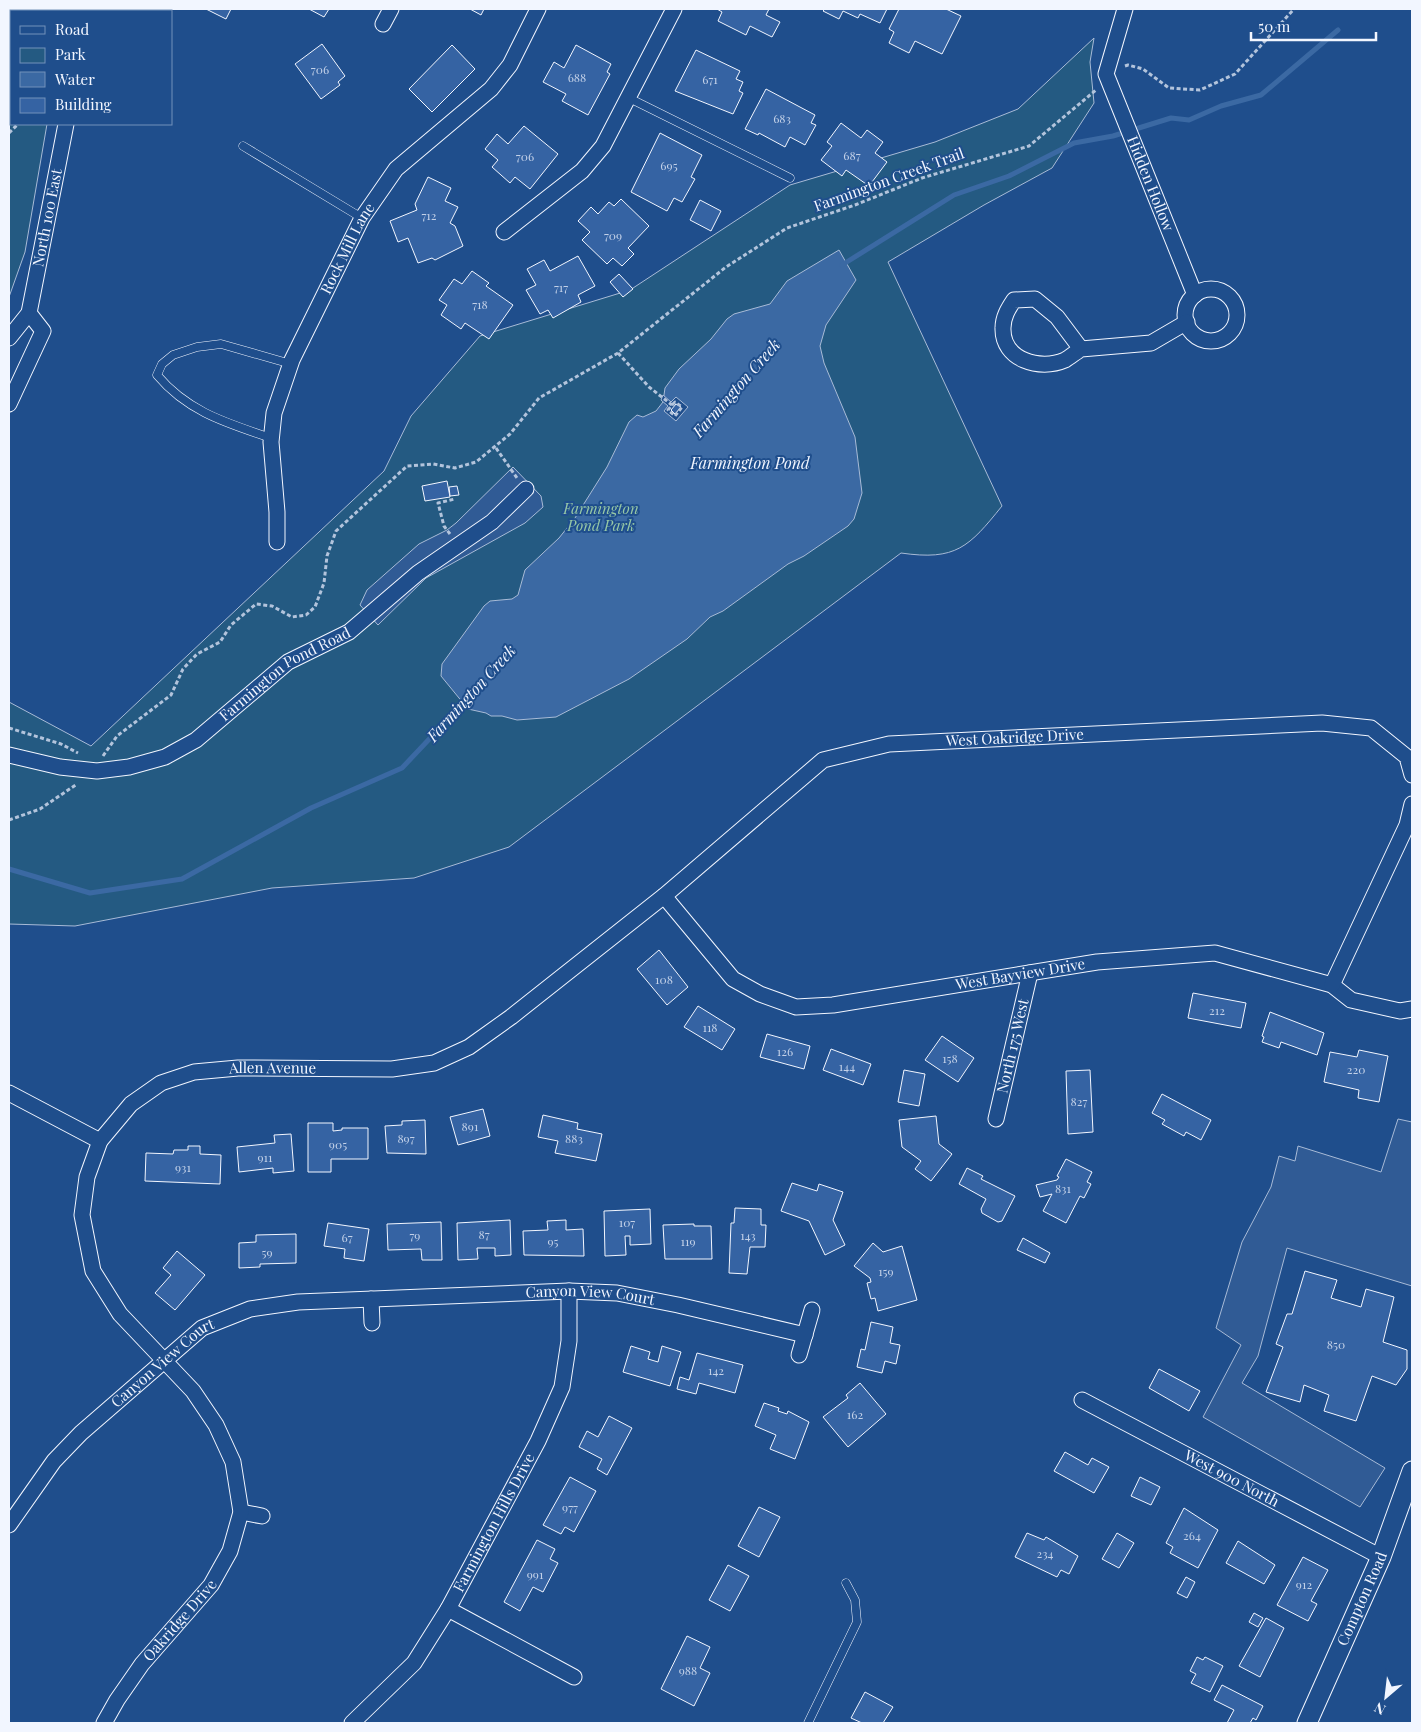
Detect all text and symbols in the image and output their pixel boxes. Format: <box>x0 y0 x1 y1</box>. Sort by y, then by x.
legend <box>10 10 172 125</box>
scale bar <box>1251 10 1376 42</box>
text: 50 m <box>1258 16 1291 36</box>
text: Road <box>55 19 89 39</box>
text: Park <box>55 44 87 64</box>
house number: 706 <box>311 61 329 77</box>
text: Water <box>54 69 95 89</box>
house number: 688 <box>568 69 586 85</box>
house number: 671 <box>702 71 718 87</box>
text: Building <box>55 94 112 114</box>
house number: 683 <box>773 110 791 126</box>
street label: Hidden Hollow <box>1123 133 1179 234</box>
street label: Farmington Creek Trail <box>811 143 967 216</box>
house number: 687 <box>843 147 861 163</box>
house number: 706 <box>516 148 534 164</box>
house number: 695 <box>660 157 678 173</box>
street label: North 100 East <box>27 166 66 268</box>
street label: Rock Mill Lane <box>315 198 379 297</box>
house number: 712 <box>421 207 437 223</box>
house number: 709 <box>604 227 622 243</box>
house number: 717 <box>554 279 568 295</box>
house number: 718 <box>472 296 488 312</box>
water label: Farmington Creek <box>687 334 784 442</box>
water label: Farmington Pond <box>689 452 811 473</box>
park label: Farmington Pond Park <box>562 498 639 535</box>
street label: Farmington Pond Road <box>214 622 354 725</box>
water label: Farmington Creek <box>421 640 520 746</box>
street label: West Oakridge Drive <box>944 724 1084 750</box>
street label: West Bayview Drive <box>953 953 1086 994</box>
house number: 108 <box>655 971 673 987</box>
street label: North 175 West <box>991 996 1033 1095</box>
house number: 212 <box>1209 1002 1225 1018</box>
house number: 118 <box>702 1019 718 1035</box>
house number: 126 <box>777 1043 793 1059</box>
house number: 158 <box>942 1050 958 1066</box>
street label: Allen Avenue <box>227 1057 316 1078</box>
house number: 144 <box>839 1058 855 1074</box>
house number: 220 <box>1347 1061 1365 1077</box>
house number: 827 <box>1071 1093 1088 1109</box>
house number: 891 <box>462 1118 479 1134</box>
house number: 897 <box>397 1130 415 1146</box>
house number: 883 <box>565 1130 583 1146</box>
house number: 905 <box>329 1136 347 1152</box>
house number: 911 <box>258 1149 273 1165</box>
house number: 931 <box>175 1159 192 1175</box>
house number: 831 <box>1055 1180 1072 1196</box>
house number: 107 <box>619 1214 635 1230</box>
house number: 87 <box>478 1226 490 1242</box>
house number: 79 <box>410 1227 420 1243</box>
house number: 143 <box>740 1227 756 1243</box>
house number: 67 <box>341 1229 353 1245</box>
house number: 95 <box>547 1233 559 1249</box>
house number: 119 <box>681 1233 696 1249</box>
house number: 59 <box>261 1244 273 1260</box>
house number: 159 <box>878 1263 894 1279</box>
street label: Canyon View Court <box>525 1280 657 1309</box>
street label: Canyon View Court <box>106 1313 218 1412</box>
house number: 850 <box>1327 1336 1345 1352</box>
house number: 142 <box>708 1362 724 1378</box>
house number: 162 <box>847 1406 863 1422</box>
street label: West 900 North <box>1180 1444 1283 1511</box>
street label: Farmington Hills Drive <box>448 1449 539 1595</box>
house number: 977 <box>562 1499 578 1515</box>
house number: 264 <box>1183 1527 1201 1543</box>
house number: 234 <box>1036 1545 1054 1561</box>
street label: Compton Road <box>1332 1549 1391 1649</box>
house number: 991 <box>527 1566 544 1582</box>
street label: Oakridge Drive <box>138 1576 221 1665</box>
house number: 912 <box>1296 1576 1312 1592</box>
house number: 988 <box>679 1662 697 1678</box>
north arrow <box>1361 1672 1411 1722</box>
text: N <box>1371 1698 1389 1720</box>

